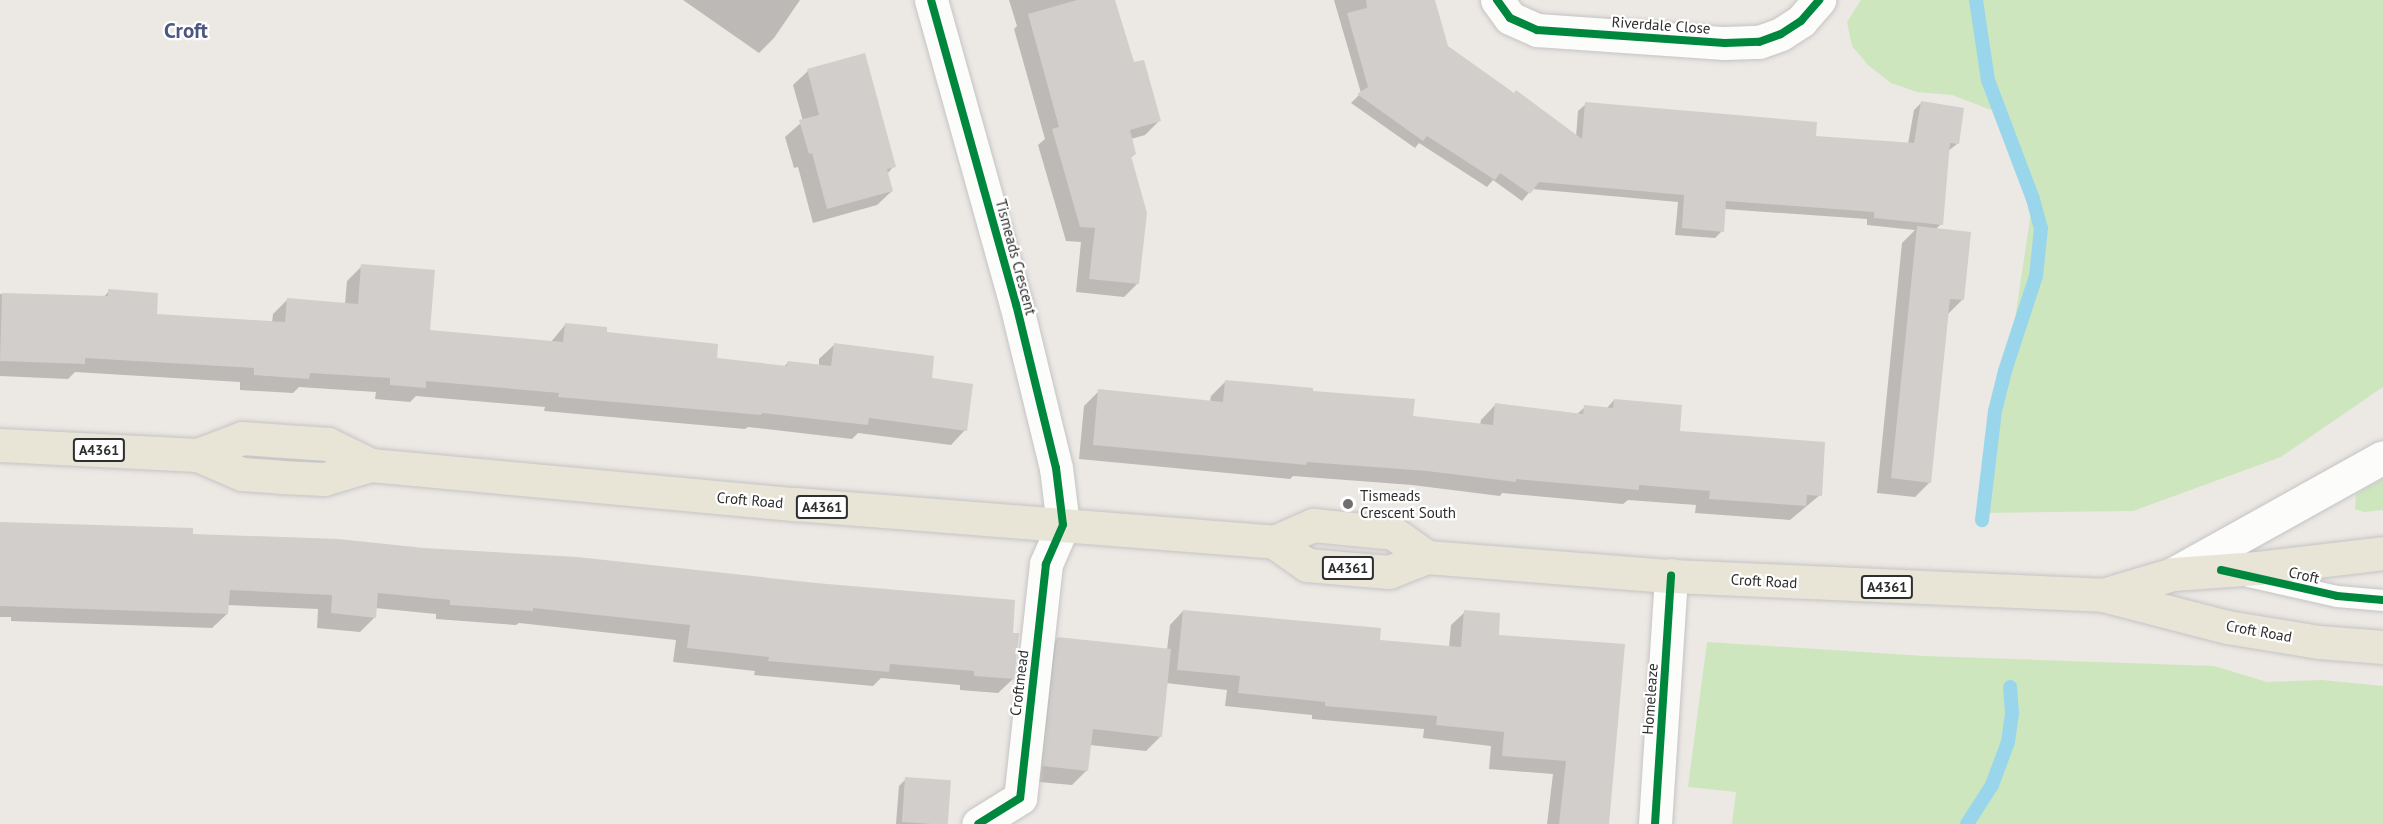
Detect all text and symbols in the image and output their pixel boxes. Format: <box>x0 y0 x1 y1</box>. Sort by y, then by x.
street label: Riverdale Close <box>1611 13 1711 37</box>
district label: Croft <box>164 18 208 44</box>
street label: Tismeads Crescent <box>992 197 1040 317</box>
road number: A4361 <box>72 439 126 461</box>
place label: Tismeads Crescent South <box>1360 486 1456 521</box>
street label: Croft Road <box>716 488 784 512</box>
road number: A4361 <box>795 496 849 518</box>
marker: Tismeads Crescent South <box>1341 497 1355 511</box>
road number: A4361 <box>1321 557 1375 579</box>
street label: Croft <box>2287 563 2321 587</box>
street label: Croft Road <box>1730 570 1798 592</box>
road number: A4361 <box>1860 576 1914 598</box>
street label: Croft Road <box>2225 616 2293 646</box>
street label: Croftmead <box>1006 649 1032 717</box>
street label: Homeleaze <box>1639 663 1661 735</box>

